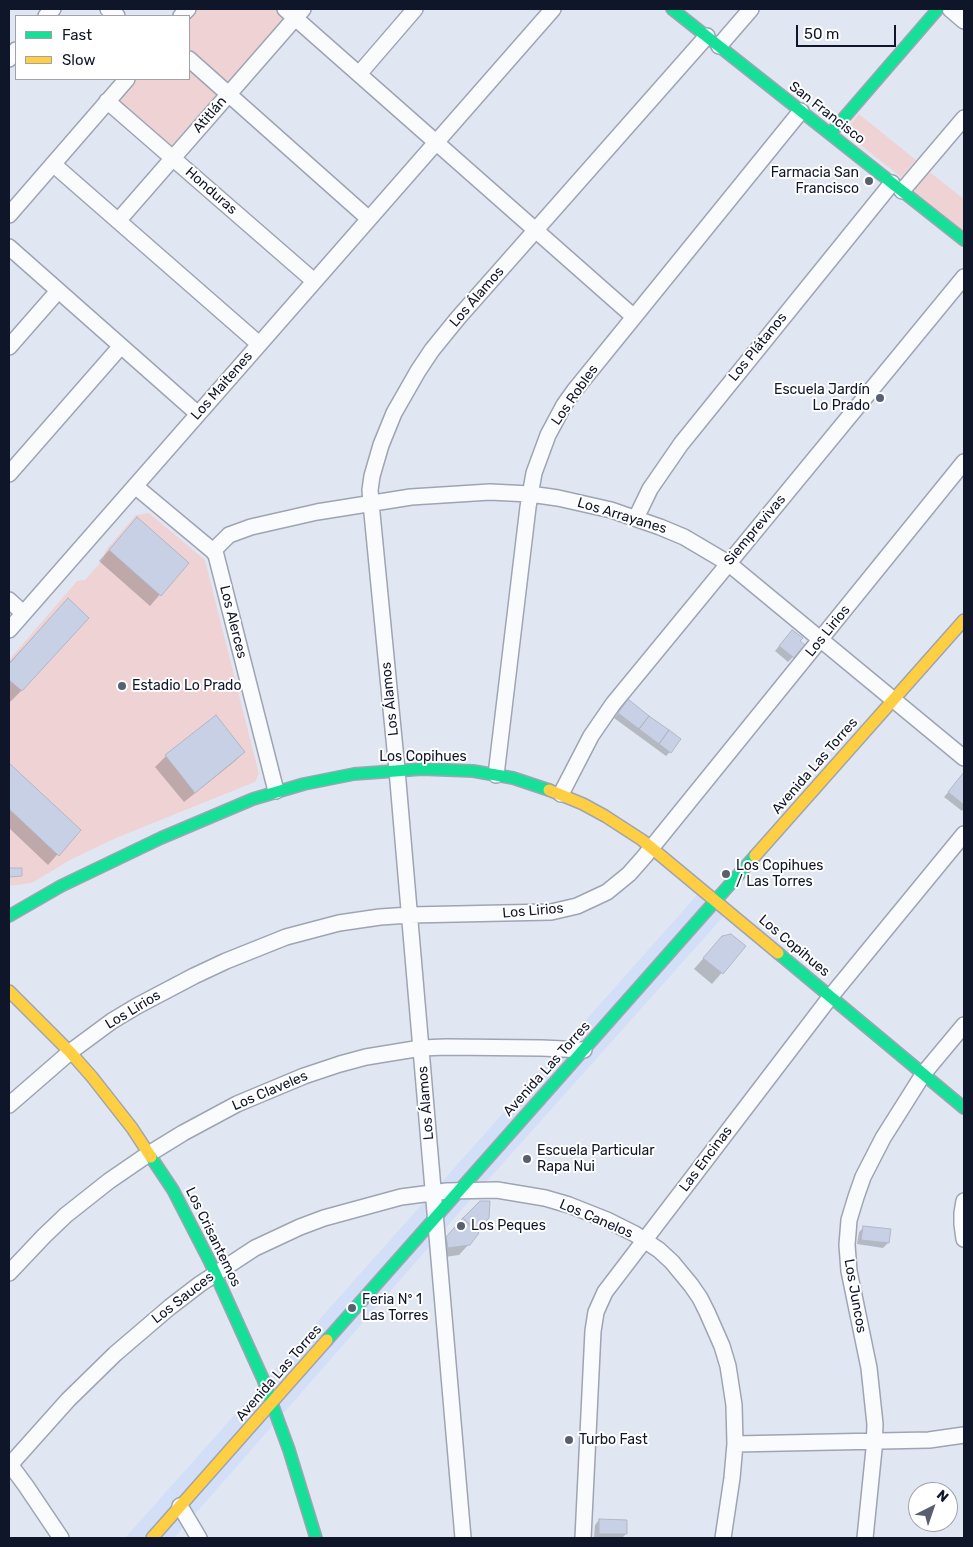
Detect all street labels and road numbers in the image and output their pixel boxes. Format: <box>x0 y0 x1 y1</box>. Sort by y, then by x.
street label: San Francisco <box>786 78 868 148</box>
street label: Atitlán <box>190 93 230 137</box>
street label: Honduras <box>182 164 240 218</box>
street label: Los Álamos <box>446 263 508 331</box>
street label: Los Plátanos <box>725 309 791 385</box>
street label: Los Maitenes <box>188 348 256 424</box>
street label: Los Robles <box>548 361 602 429</box>
street label: Siemprevivas <box>721 491 789 569</box>
street label: Los Arrayanes <box>575 494 669 538</box>
street label: Los Alerces <box>216 584 250 660</box>
street label: Los Lirios <box>802 602 854 660</box>
street label: Los Álamos <box>378 661 402 737</box>
street label: Avenida Las Torres <box>769 714 861 818</box>
street label: Los Copihues <box>379 749 467 765</box>
street label: Los Lirios <box>502 900 564 922</box>
street label: Los Copihues <box>755 911 833 981</box>
street label: Los Lirios <box>102 987 164 1033</box>
street label: Avenida Las Torres <box>500 1018 594 1120</box>
street label: Los Álamos <box>414 1065 438 1141</box>
street label: Los Claveles <box>230 1068 310 1114</box>
street label: Las Encinas <box>676 1123 736 1195</box>
street label: Los Crisantemos <box>182 1185 244 1289</box>
street label: Los Canelos <box>557 1196 635 1242</box>
street label: Los Juncos <box>840 1258 870 1334</box>
street label: Los Sauces <box>149 1269 217 1327</box>
street label: Avenida Las Torres <box>233 1321 325 1425</box>

